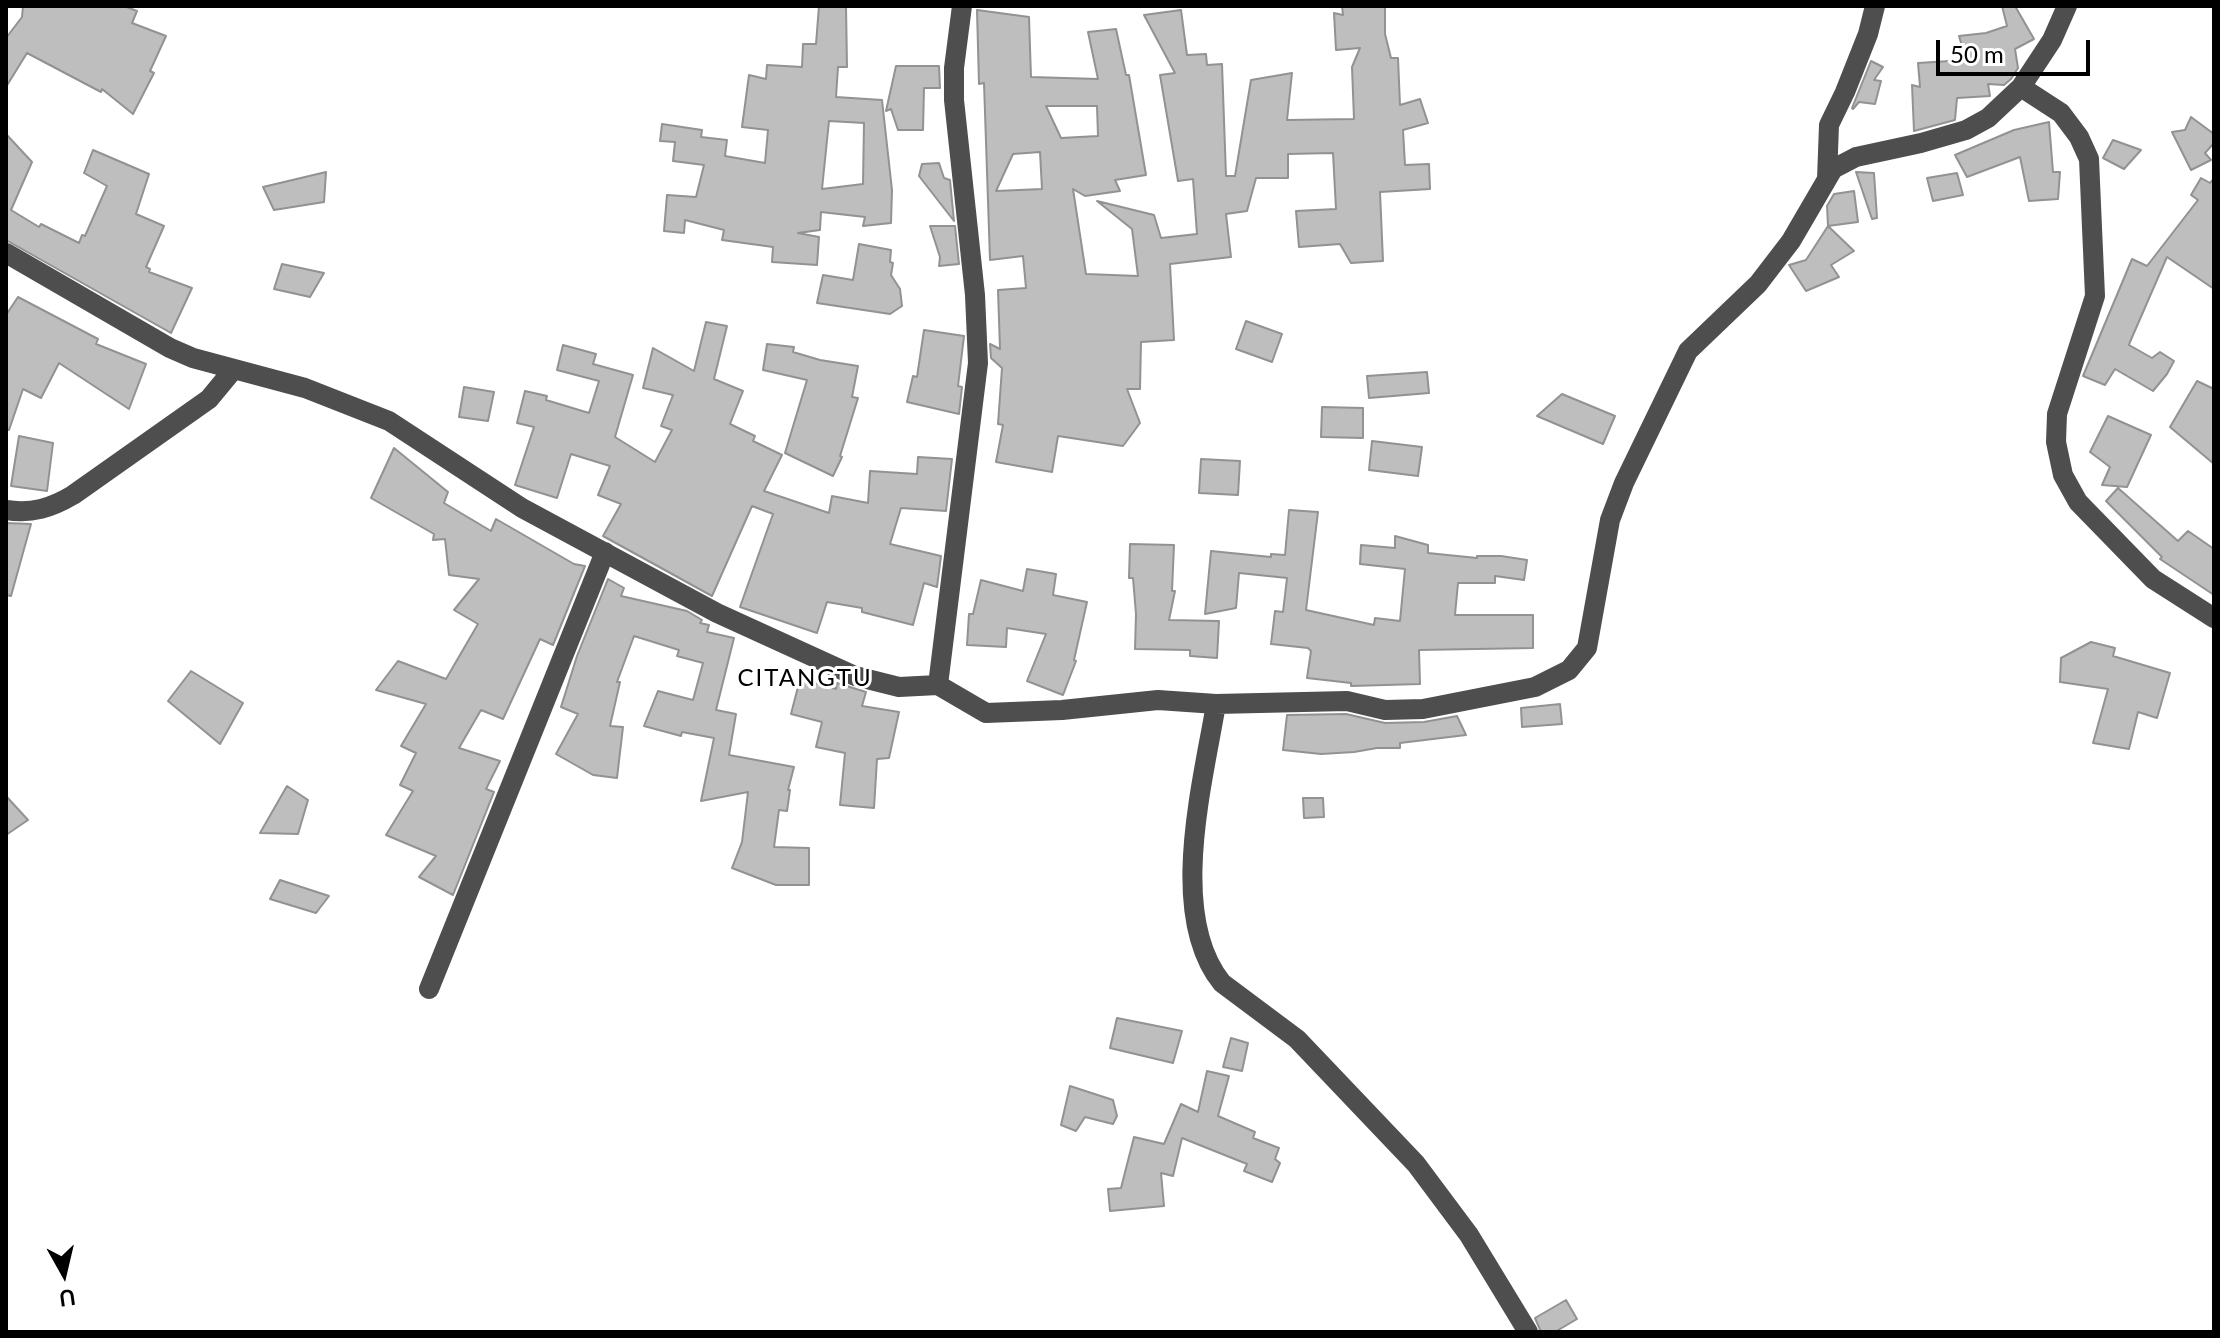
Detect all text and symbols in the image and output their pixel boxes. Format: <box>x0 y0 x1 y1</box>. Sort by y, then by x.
scale bar <box>1940 24 2094 74</box>
text: 50 m <box>1950 39 2004 68</box>
district label: CITANGTU <box>737 664 873 692</box>
north arrow <box>24 1234 104 1314</box>
text: U <box>57 1284 77 1313</box>

